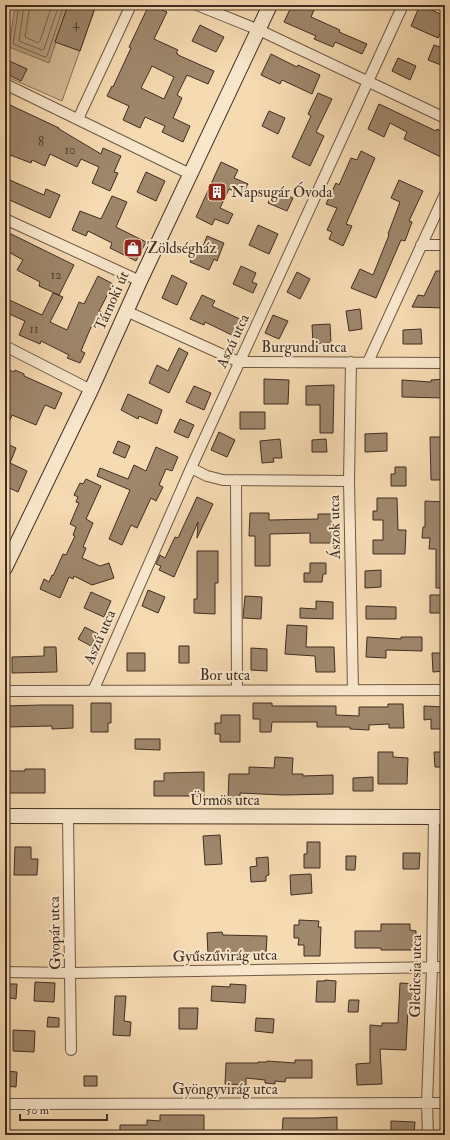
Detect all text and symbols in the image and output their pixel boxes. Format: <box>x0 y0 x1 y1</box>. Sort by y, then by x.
house number: 4 <box>72 16 80 32</box>
house number: 8 <box>38 134 44 150</box>
house number: 10 <box>64 142 76 158</box>
building icon: Napsugár Óvoda <box>206 181 228 203</box>
place label: Napsugár Óvoda <box>231 181 333 203</box>
shop icon: Zöldségház <box>122 237 144 259</box>
place label: Zöldségház <box>147 239 217 258</box>
house number: 12 <box>50 267 62 283</box>
street label: Tárnoki út <box>91 268 134 334</box>
street label: Aszú utca <box>212 310 254 372</box>
house number: 11 <box>29 321 39 337</box>
street label: Burgundi utca <box>261 338 348 357</box>
street label: Ászok utca <box>323 494 345 560</box>
street label: Aszú utca <box>79 606 121 668</box>
street label: Bor utca <box>200 666 251 685</box>
street label: Ürmös utca <box>190 790 261 810</box>
street label: Gyopár utca <box>45 895 66 970</box>
street label: Gledicsia utca <box>406 933 426 1018</box>
street label: Gyűszűvirág utca <box>173 946 278 966</box>
street label: Gyöngyvirág utca <box>172 1080 279 1099</box>
scale bar <box>20 1096 107 1122</box>
text: 50 m <box>26 1103 50 1118</box>

